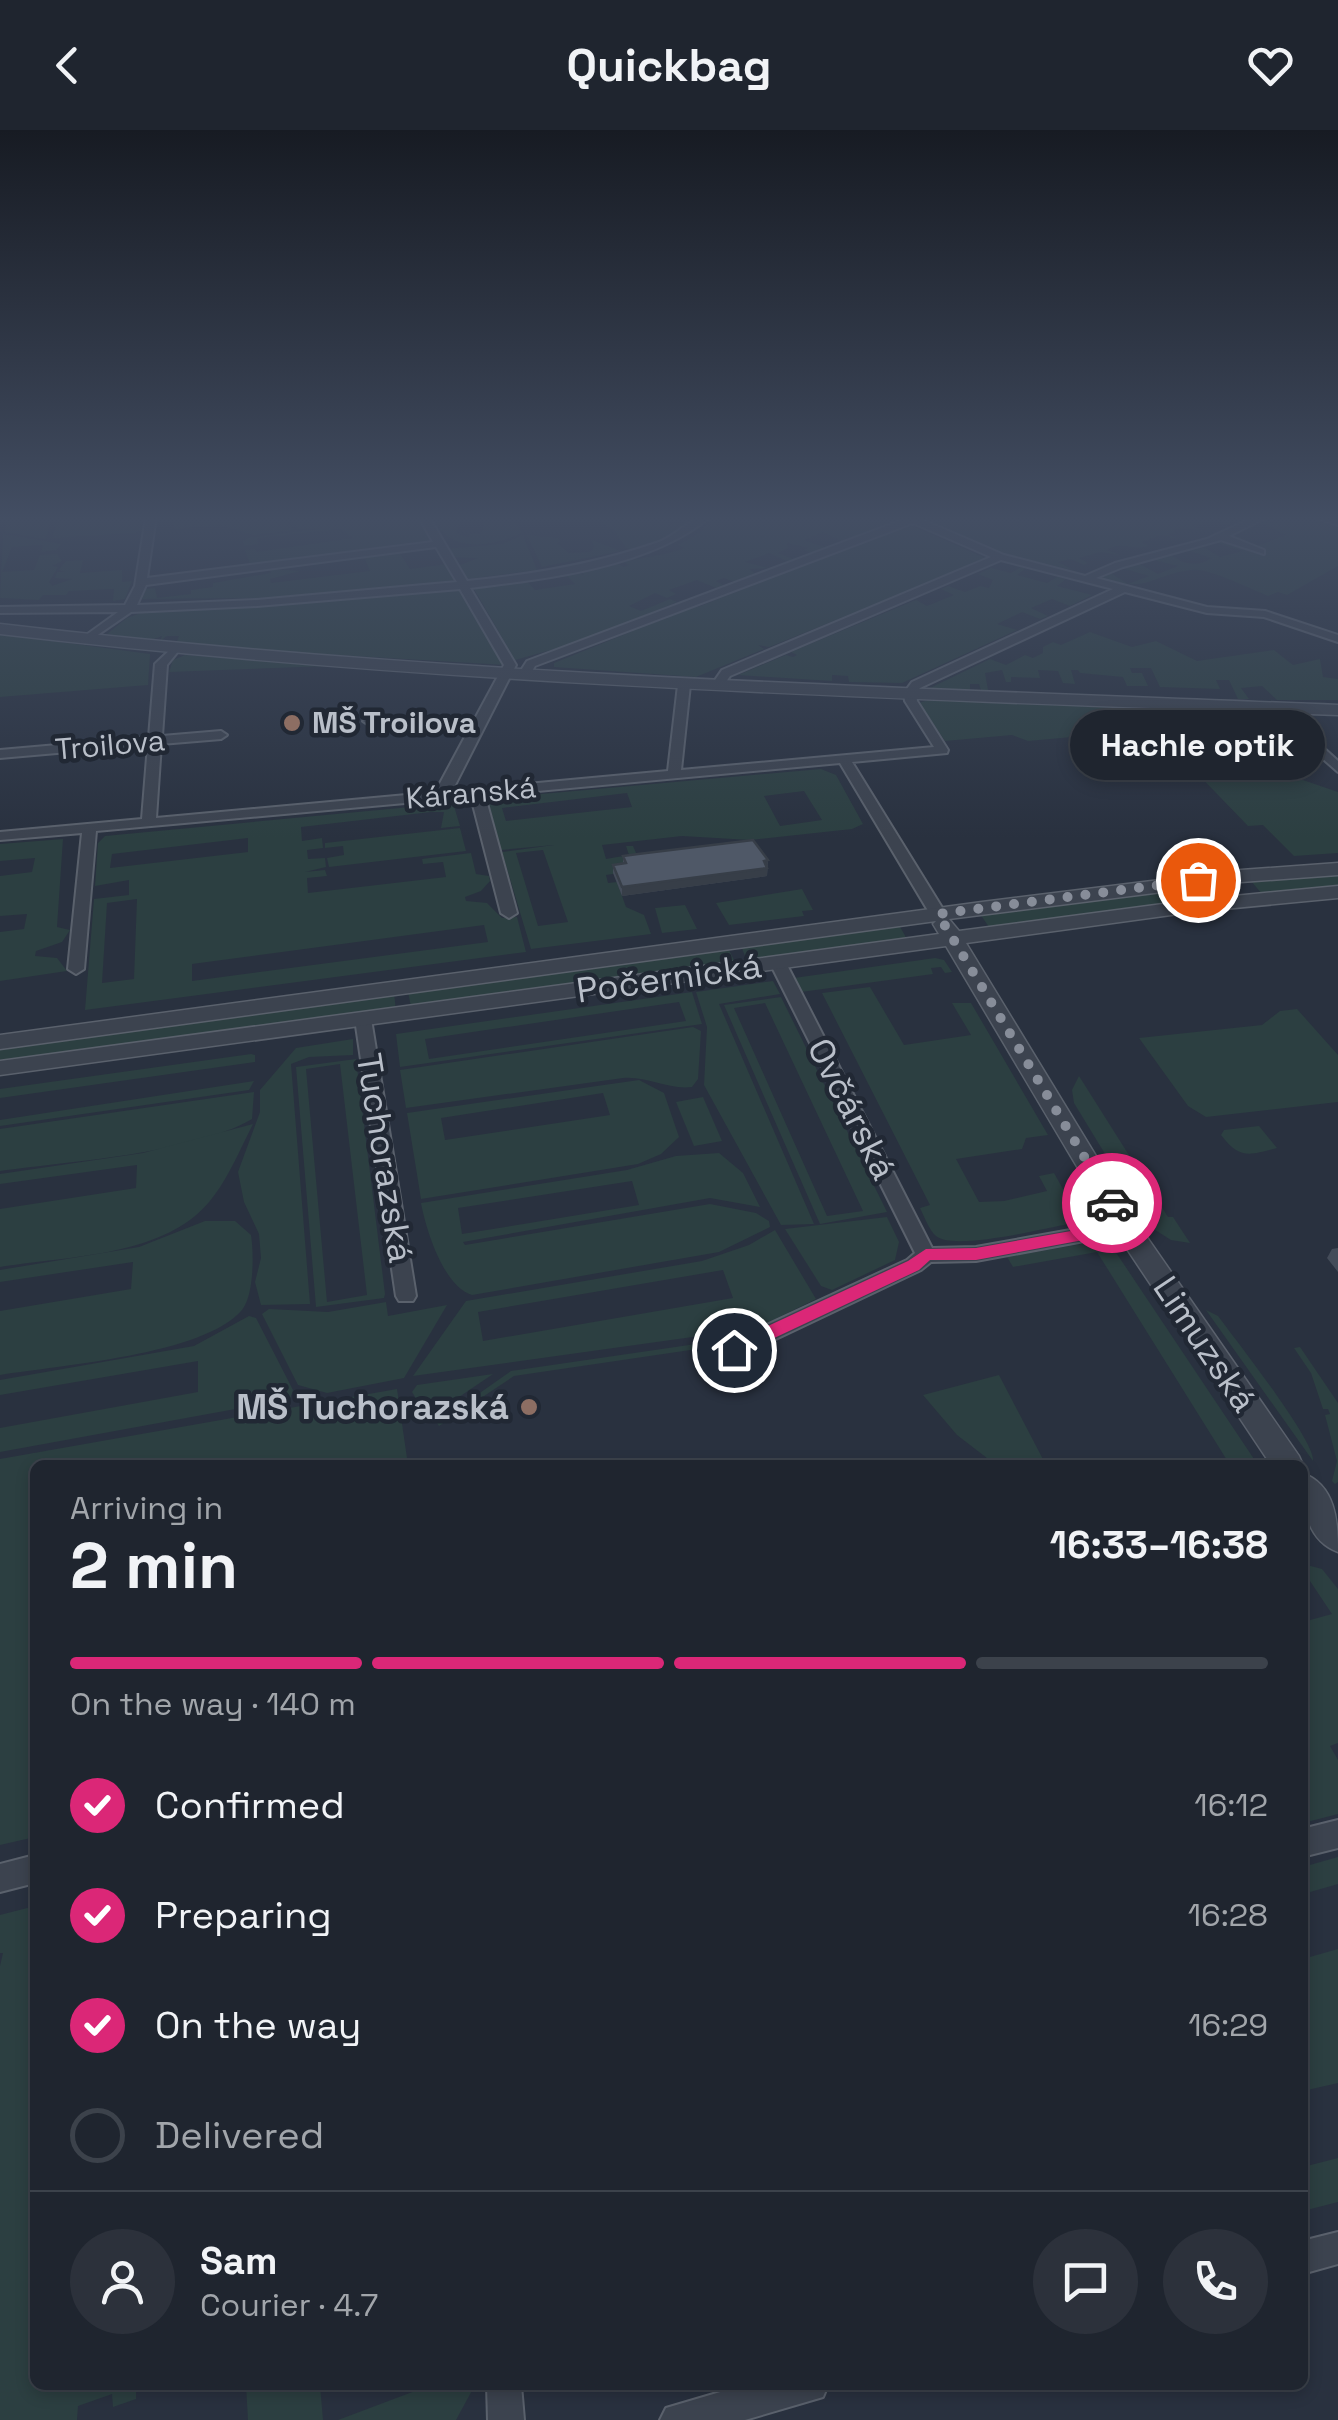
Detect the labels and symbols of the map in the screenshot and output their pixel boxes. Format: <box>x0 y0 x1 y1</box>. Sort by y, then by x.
place label: MŠ Troilova <box>312 703 476 742</box>
callout: Hachle optik <box>1070 710 1326 780</box>
marker: MŠ Troilova <box>281 712 303 734</box>
street label: Troilova <box>53 720 167 769</box>
street label: Káranská <box>404 767 538 818</box>
pin <box>1156 838 1241 923</box>
street label: Počernická <box>574 943 764 1013</box>
street label: Ovčárská <box>798 1031 906 1187</box>
street label: Tuchorazská <box>347 1050 423 1266</box>
courier <box>1062 1153 1162 1253</box>
street label: Limuzská <box>1144 1268 1266 1420</box>
pin <box>692 1308 777 1393</box>
place label: MŠ Tuchorazská <box>236 1385 509 1429</box>
marker: MŠ Tuchorazská <box>518 1396 540 1418</box>

